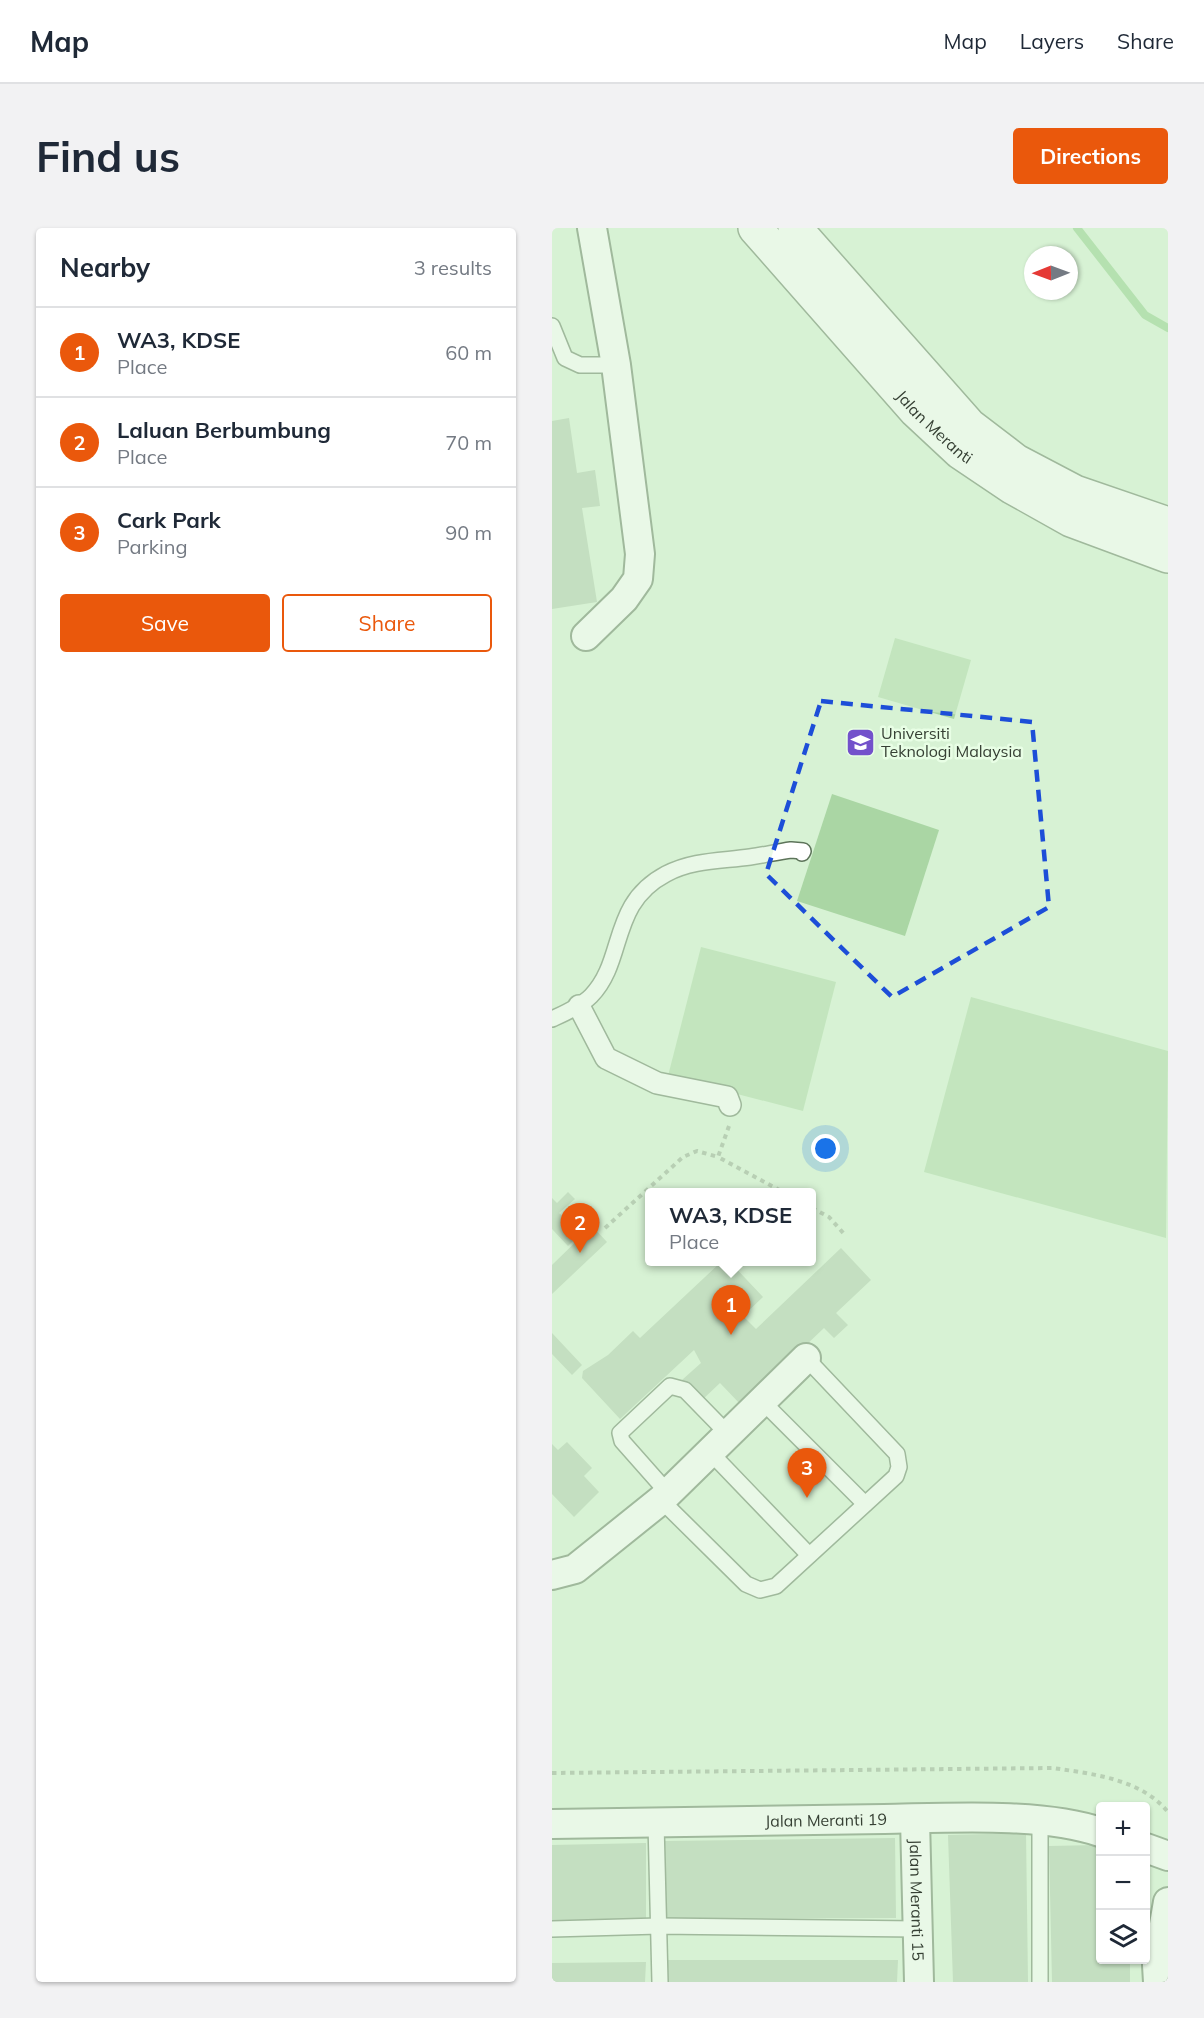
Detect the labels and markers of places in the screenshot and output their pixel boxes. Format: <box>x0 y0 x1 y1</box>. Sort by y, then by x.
place label: Universiti Teknologi Malaysia <box>881 723 1022 761</box>
school or university icon: Universiti Teknologi Malaysia <box>844 726 876 758</box>
pin: 2 <box>561 1204 600 1253</box>
pin: 1 <box>712 1286 750 1335</box>
pin: 3 <box>788 1448 826 1498</box>

